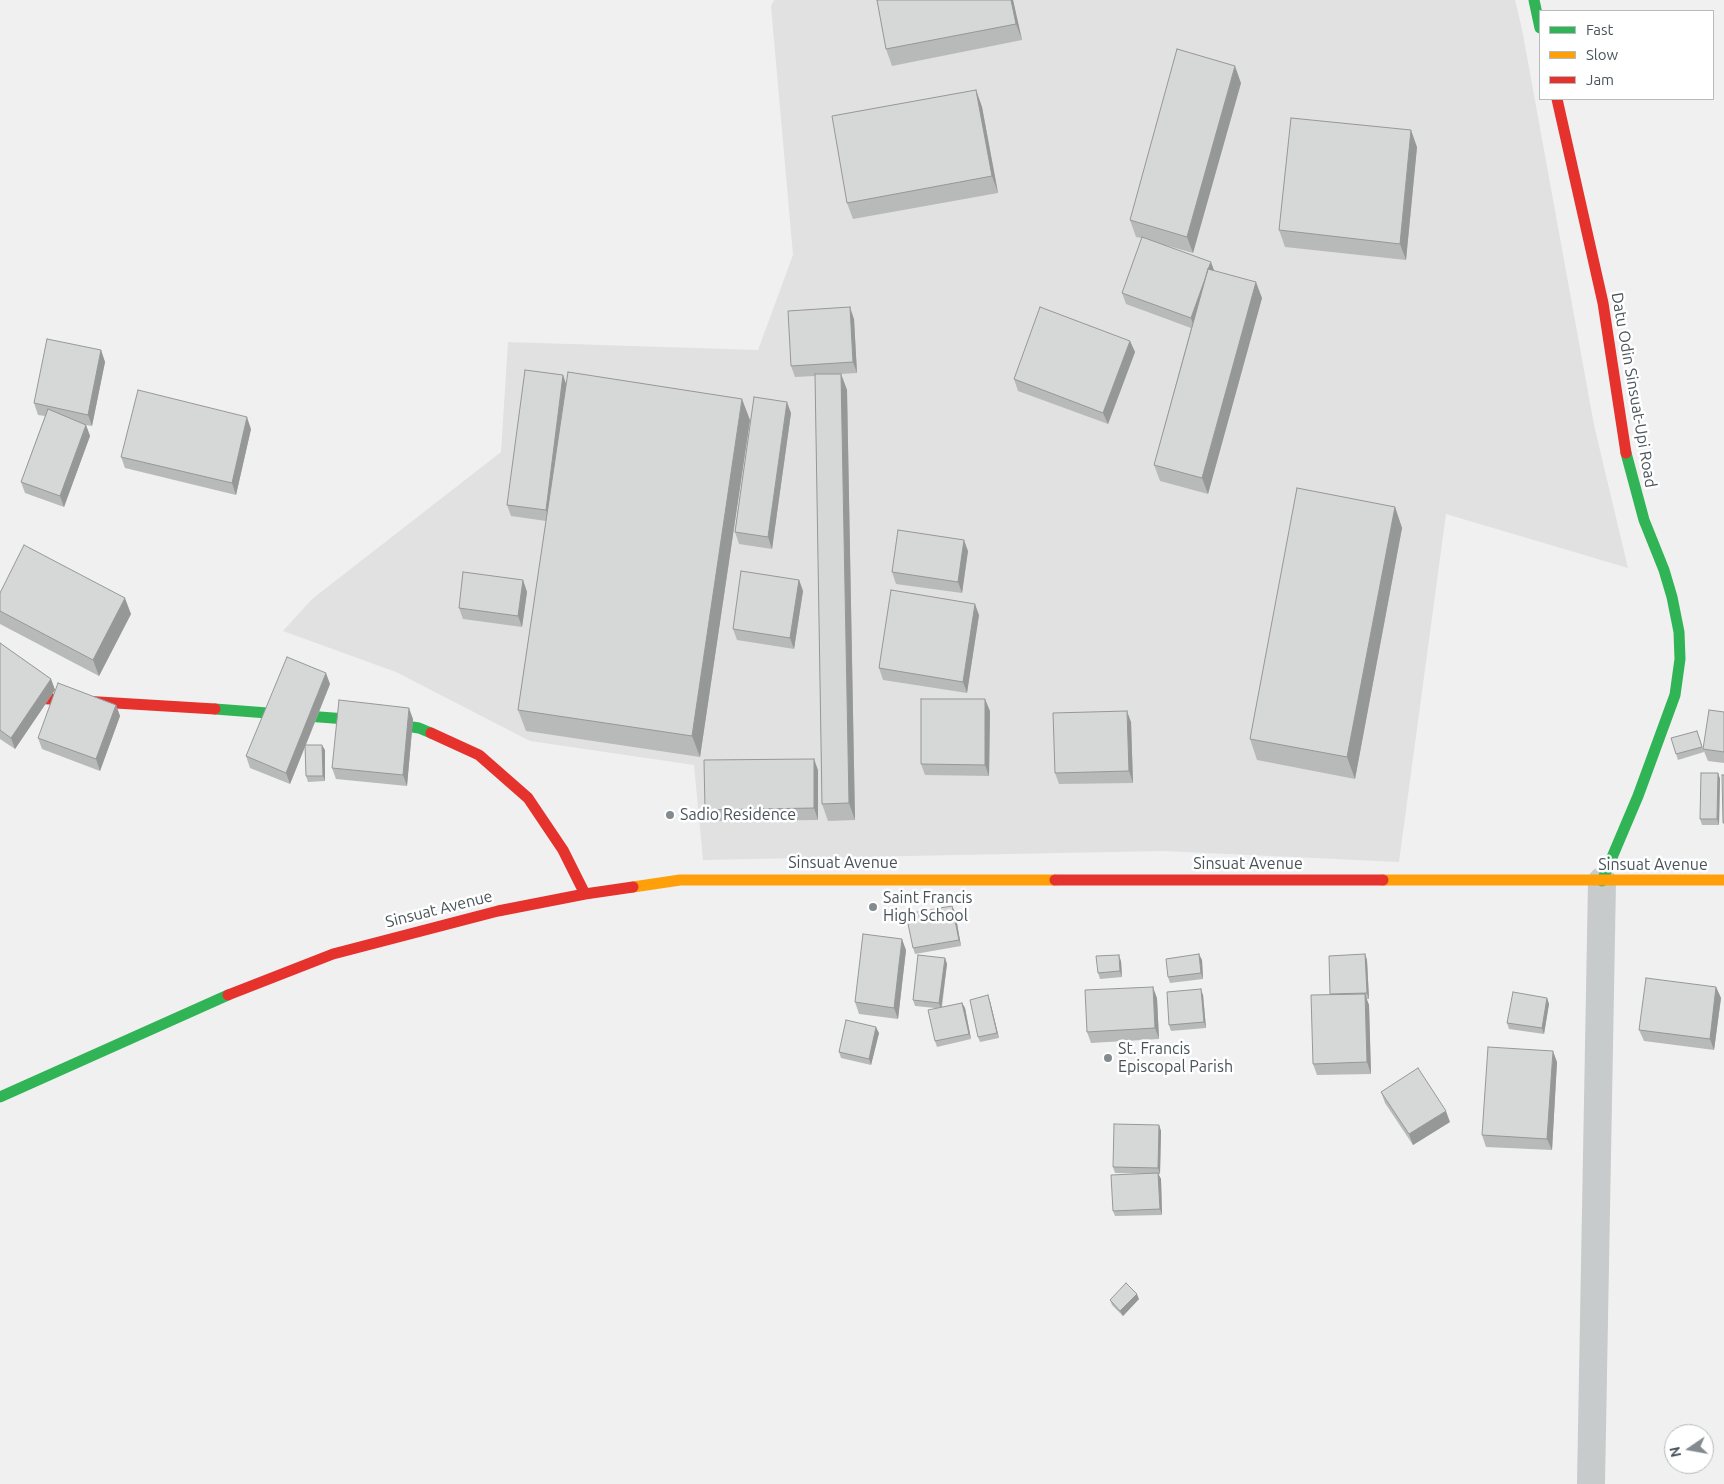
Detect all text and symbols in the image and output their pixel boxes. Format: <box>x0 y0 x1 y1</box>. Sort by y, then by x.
legend <box>1539 10 1714 100</box>
text: Fast <box>1586 21 1613 38</box>
text: Slow <box>1586 46 1618 63</box>
text: Jam <box>1586 71 1614 88</box>
street label: Datu Odin Sinsuat-Upi Road <box>1607 291 1661 489</box>
place label: Sadio Residence <box>680 805 796 825</box>
marker: Sadio Residence <box>664 809 676 821</box>
street label: Sinsuat Avenue <box>788 853 898 873</box>
street label: Sinsuat Avenue <box>1193 854 1303 874</box>
street label: Sinsuat Avenue <box>1598 855 1708 875</box>
street label: Sinsuat Avenue <box>384 886 494 932</box>
place label: Saint Francis High School <box>883 888 972 926</box>
marker: Saint Francis High School <box>867 901 879 913</box>
place label: St. Francis Episcopal Parish <box>1118 1039 1233 1077</box>
marker: St. Francis Episcopal Parish <box>1102 1052 1114 1064</box>
north arrow <box>1664 1424 1714 1474</box>
text: N <box>1666 1445 1684 1459</box>

